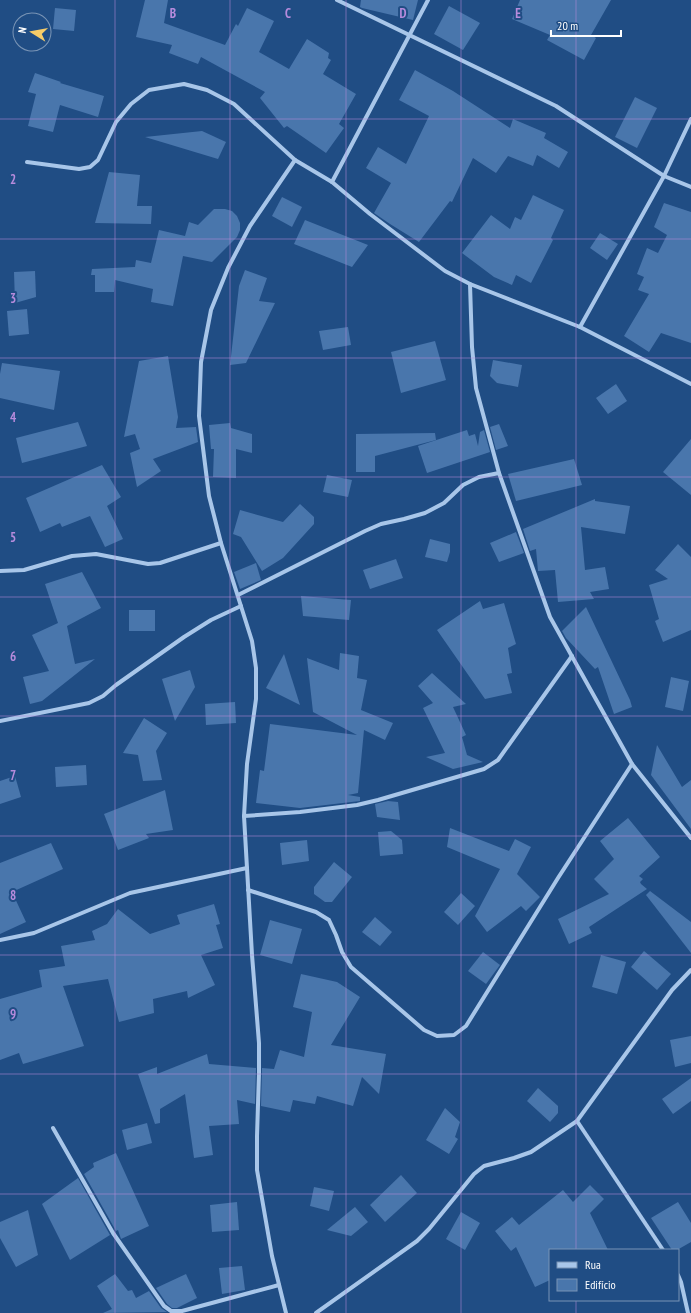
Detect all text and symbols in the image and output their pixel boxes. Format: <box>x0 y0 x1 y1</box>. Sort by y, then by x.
text: B <box>170 5 176 22</box>
text: C <box>285 5 291 22</box>
text: D <box>400 5 407 22</box>
text: E <box>515 5 521 22</box>
north arrow <box>12 12 52 52</box>
scale bar <box>551 12 621 38</box>
text: 20 m <box>557 18 578 33</box>
text: N <box>15 26 30 34</box>
text: 2 <box>10 171 16 188</box>
text: 3 <box>10 290 16 307</box>
text: 4 <box>10 409 17 426</box>
text: 5 <box>10 529 16 546</box>
text: 6 <box>10 648 16 665</box>
text: 7 <box>10 767 16 784</box>
text: 8 <box>10 887 16 904</box>
text: 9 <box>10 1006 16 1023</box>
legend <box>549 1249 679 1301</box>
text: Rua <box>585 1257 601 1272</box>
text: Edifício <box>585 1277 616 1292</box>

